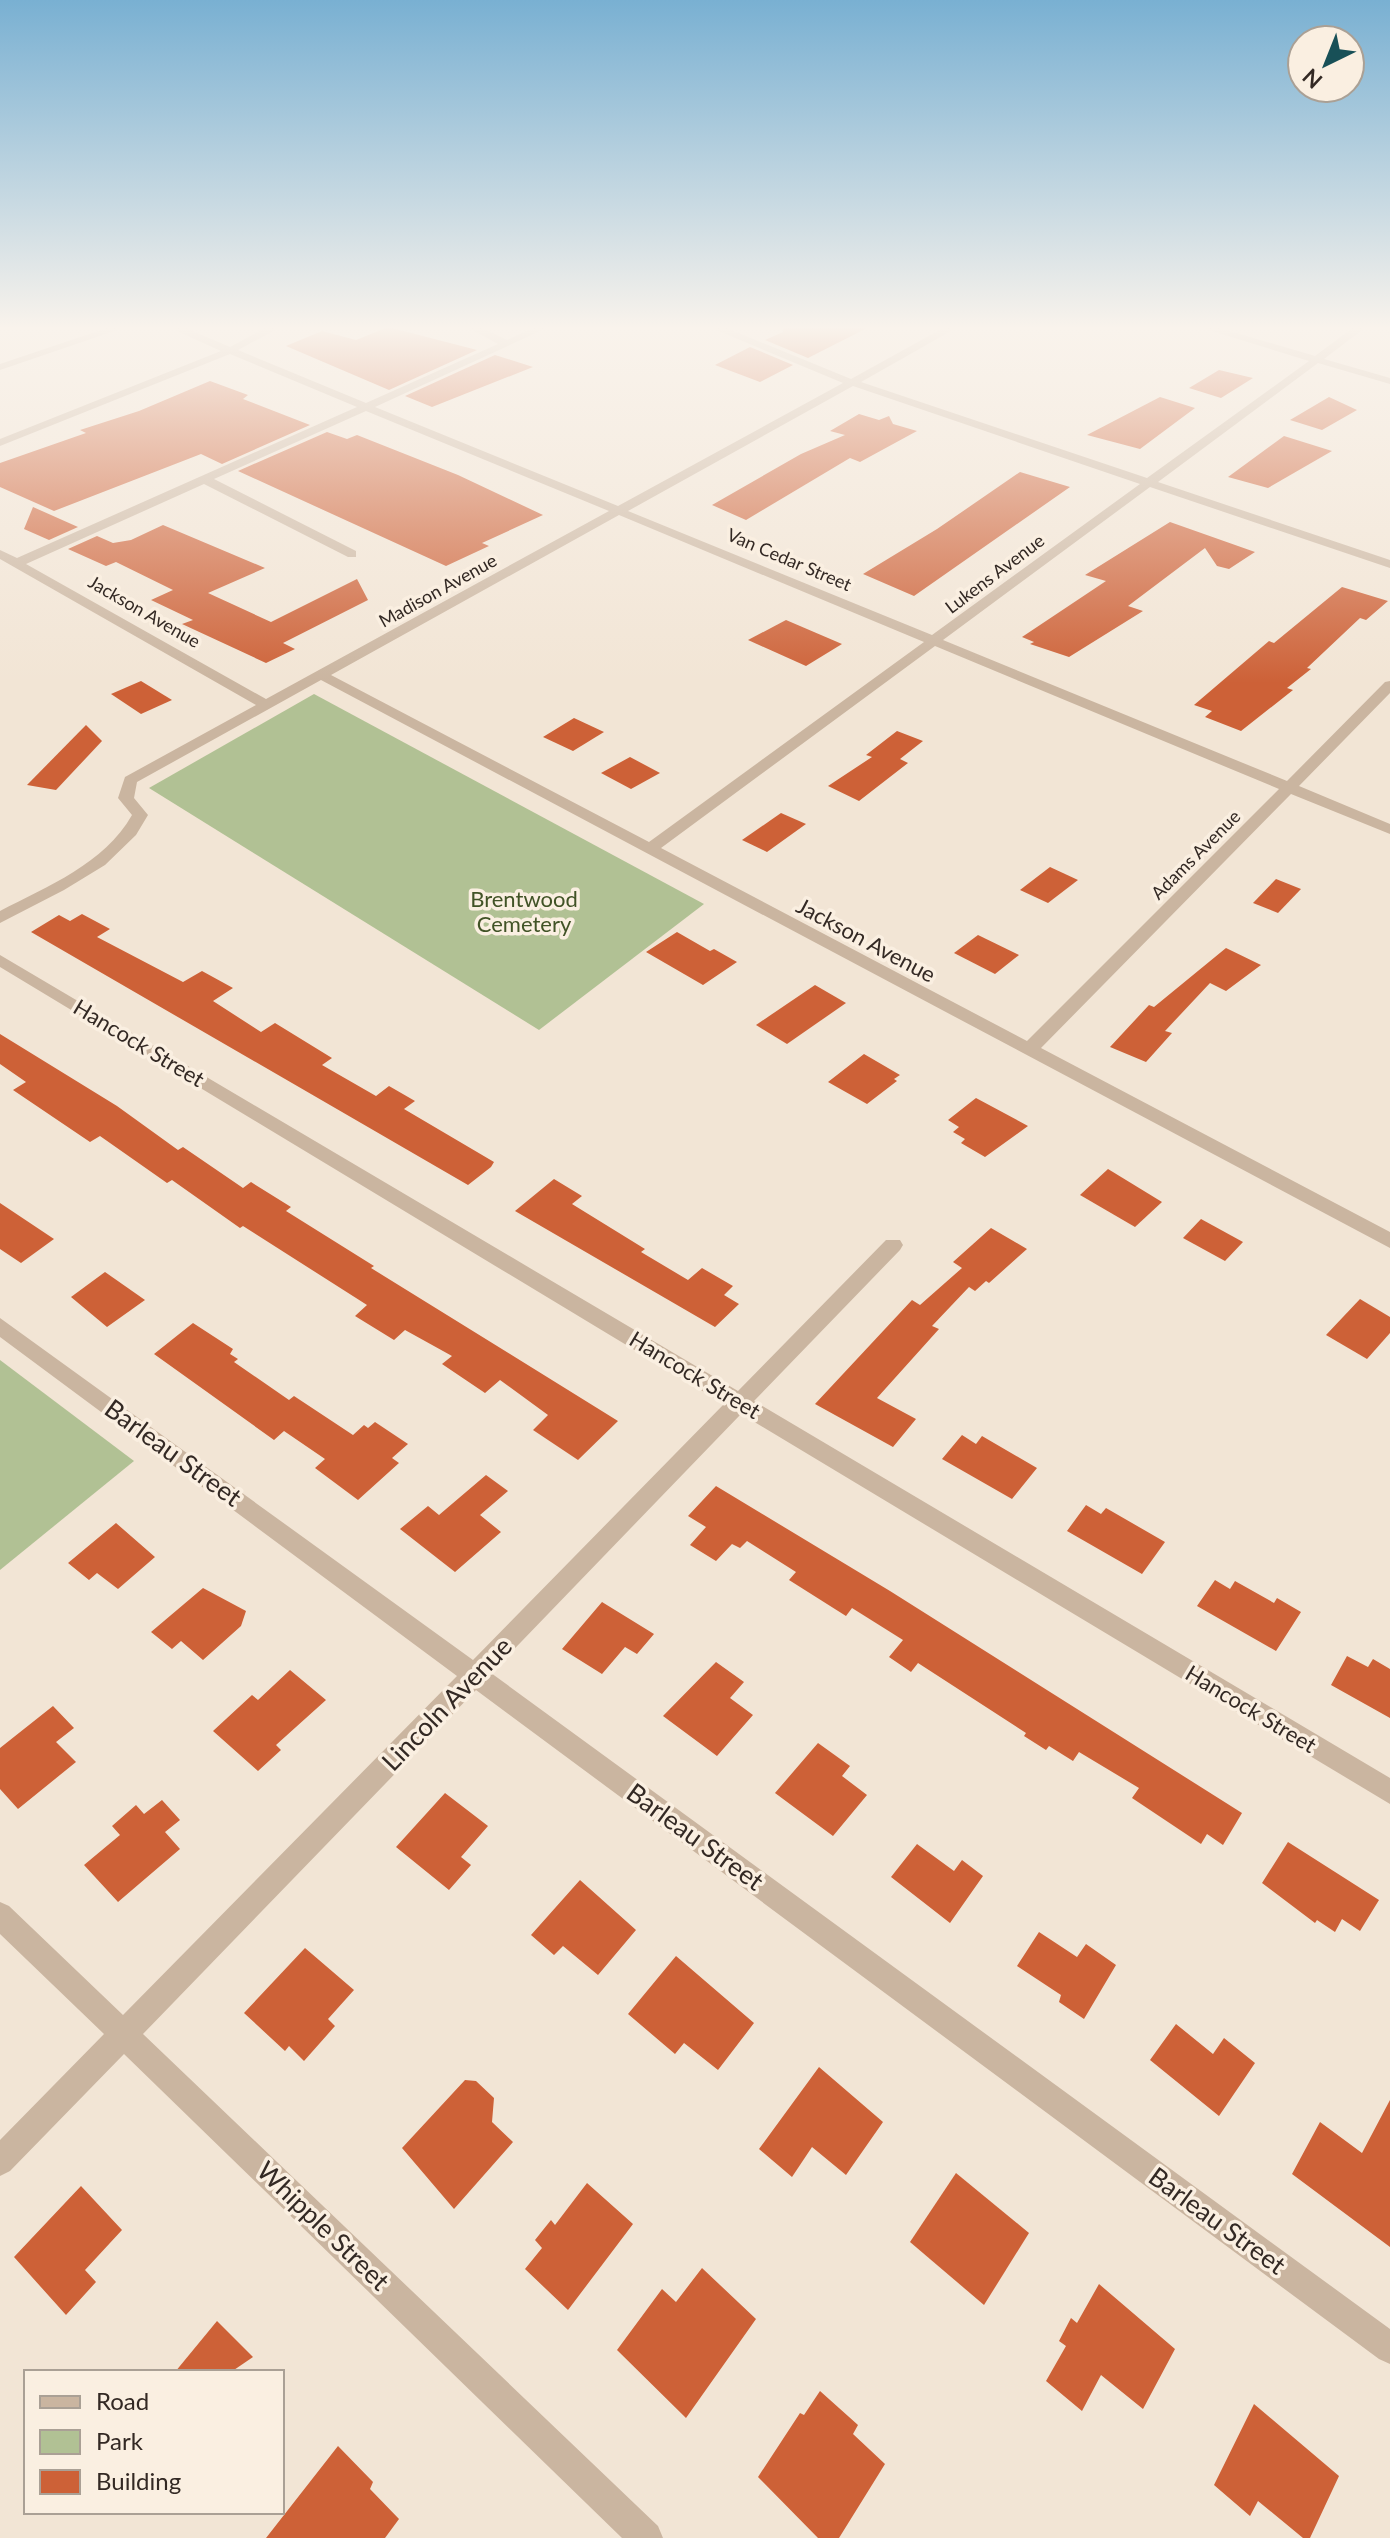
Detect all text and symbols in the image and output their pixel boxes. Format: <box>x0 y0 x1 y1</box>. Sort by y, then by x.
north arrow <box>1286 24 1366 104</box>
text: N <box>1297 63 1327 95</box>
street label: Van Cedar Street <box>724 523 855 595</box>
street label: Lukens Avenue <box>941 529 1048 618</box>
street label: Madison Avenue <box>375 549 500 632</box>
street label: Jackson Avenue <box>85 570 204 652</box>
street label: Adams Avenue <box>1146 805 1245 904</box>
park label: Brentwood Cemetery <box>470 885 578 937</box>
street label: Jackson Avenue <box>792 892 940 988</box>
street label: Hancock Street <box>69 993 210 1092</box>
street label: Hancock Street <box>625 1325 766 1424</box>
street label: Barleau Street <box>99 1392 249 1513</box>
street label: Lincoln Avenue <box>374 1630 518 1777</box>
street label: Hancock Street <box>1181 1659 1322 1758</box>
street label: Barleau Street <box>621 1776 771 1897</box>
street label: Whipple Street <box>251 2154 397 2297</box>
street label: Barleau Street <box>1143 2160 1293 2281</box>
legend <box>24 2370 284 2514</box>
text: Road <box>96 2386 149 2415</box>
text: Park <box>96 2426 144 2455</box>
text: Building <box>96 2466 181 2495</box>

